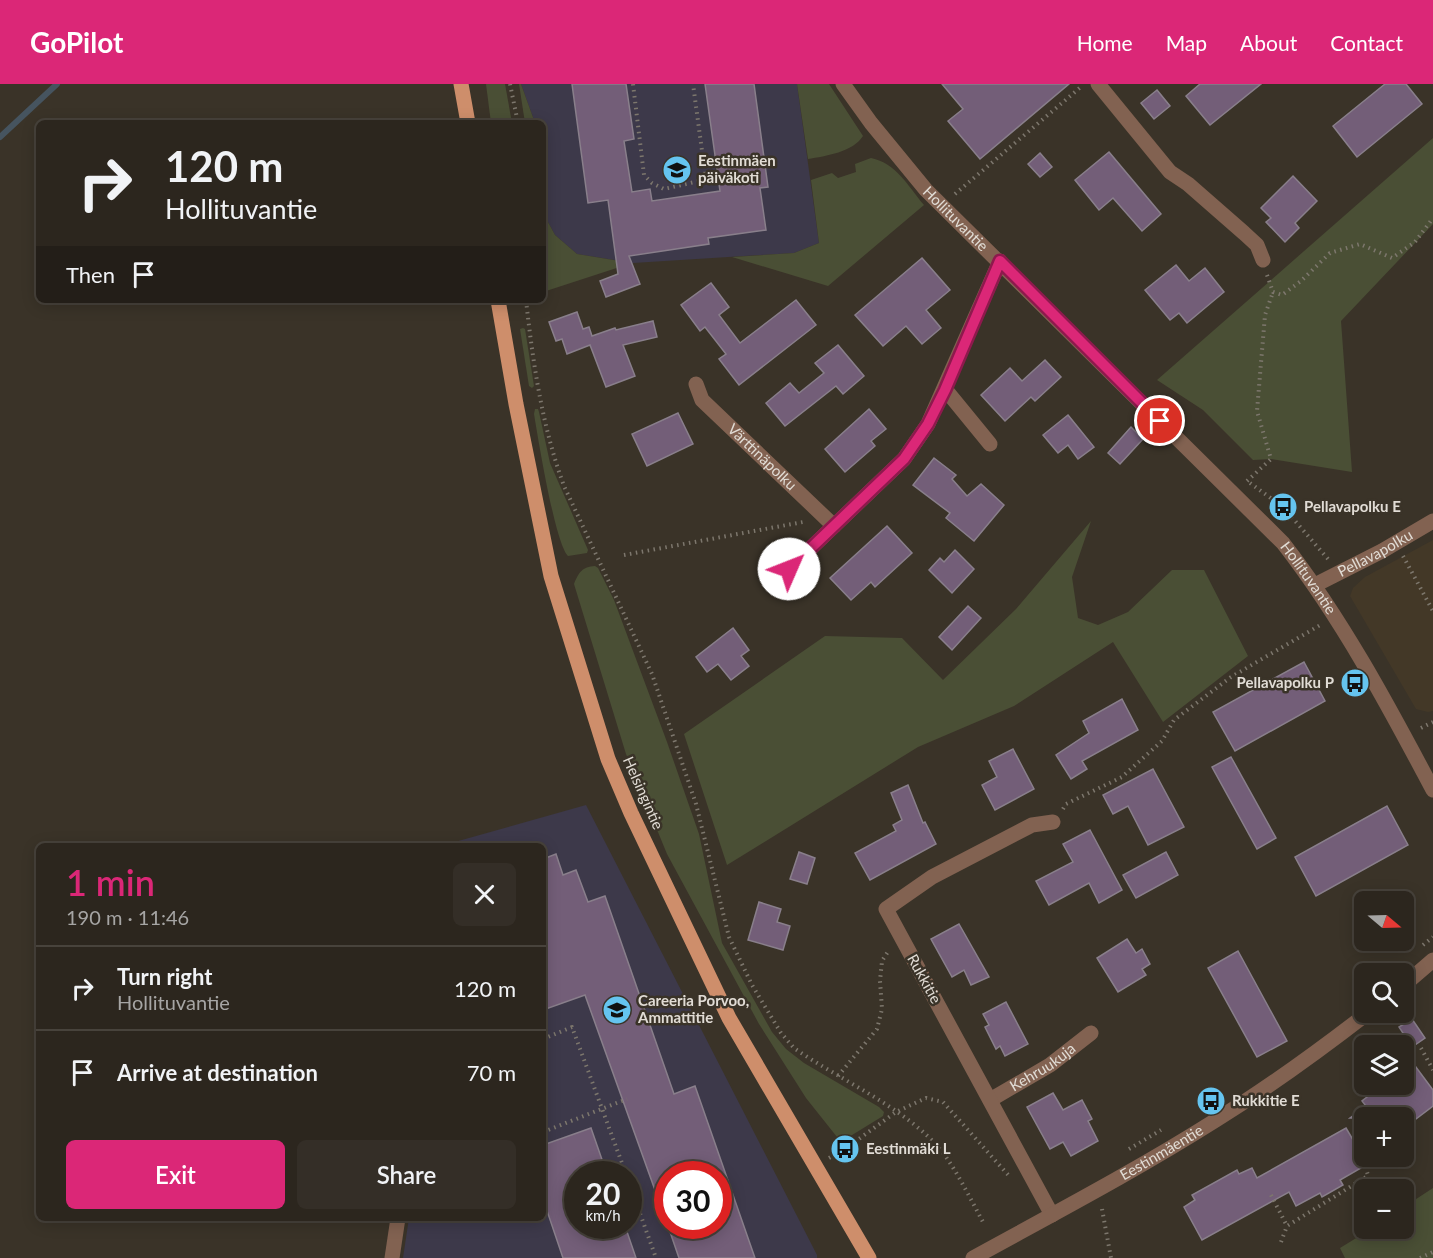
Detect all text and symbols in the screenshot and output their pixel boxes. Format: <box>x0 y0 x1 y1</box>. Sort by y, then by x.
text: GoPilot <box>30 25 123 59</box>
text: Home <box>1077 30 1133 55</box>
text: Map <box>1166 30 1207 55</box>
text: About <box>1240 30 1297 55</box>
text: Contact <box>1330 30 1403 55</box>
text: 120 m <box>165 141 283 191</box>
icon: right <box>66 144 144 222</box>
place label: Eestinmäen päiväkoti <box>698 151 776 186</box>
school or university icon: Eestinmäen päiväkoti <box>661 154 693 186</box>
street label: Hollituvantie <box>920 182 993 255</box>
text: Hollituvantie <box>165 192 317 225</box>
icon: arrive <box>127 258 160 291</box>
text: Then <box>66 261 115 288</box>
pin <box>1134 395 1185 446</box>
icon: arrive <box>1143 404 1176 437</box>
street label: Värttinäpolku <box>724 419 801 494</box>
bus stop icon: Pellavapolku E <box>1267 491 1299 523</box>
place label: Pellavapolku E <box>1304 497 1401 515</box>
street label: Pellavapolku <box>1334 525 1415 580</box>
position arrow <box>757 537 821 601</box>
street label: Hollituvantie <box>1277 538 1341 617</box>
bus stop icon: Pellavapolku P <box>1339 667 1371 699</box>
place label: Pellavapolku P <box>1237 673 1334 691</box>
street label: Helsingintie <box>620 753 668 832</box>
text: 1 min <box>66 860 155 904</box>
button: close <box>453 863 516 926</box>
north arrow <box>1354 891 1414 951</box>
map controls <box>1354 891 1414 1239</box>
text: 190 m · 11:46 <box>66 905 189 929</box>
street label: Rukkitie <box>904 951 946 1006</box>
text: Turn right <box>117 963 212 990</box>
button: search <box>1354 963 1414 1023</box>
icon: right <box>66 972 99 1005</box>
text: 120 m <box>454 975 516 1002</box>
text: Hollituvantie <box>117 990 230 1014</box>
place label: Careeria Porvoo, Ammattitie <box>637 991 749 1026</box>
school or university icon: Careeria Porvoo, Ammattitie <box>601 994 633 1026</box>
button: layers <box>1354 1035 1414 1095</box>
street label: Kehruukuja <box>1006 1039 1079 1095</box>
icon: arrive <box>66 1056 99 1089</box>
text: Arrive at destination <box>117 1059 318 1086</box>
text: 70 m <box>467 1059 516 1086</box>
bus stop icon: Rukkitie E <box>1195 1085 1227 1117</box>
place label: Rukkitie E <box>1232 1091 1300 1109</box>
button: + <box>1354 1107 1414 1167</box>
street label: Eestinmäentie <box>1116 1120 1206 1183</box>
bus stop icon: Eestinmäki L <box>829 1133 861 1165</box>
place label: Eestinmäki L <box>866 1139 951 1157</box>
button: Exit <box>66 1140 285 1209</box>
button: Share <box>297 1140 516 1209</box>
speed limit sign: 30 <box>654 1161 732 1239</box>
text: 20 <box>586 1175 620 1211</box>
button: − <box>1354 1179 1414 1239</box>
text: km/h <box>585 1206 621 1224</box>

